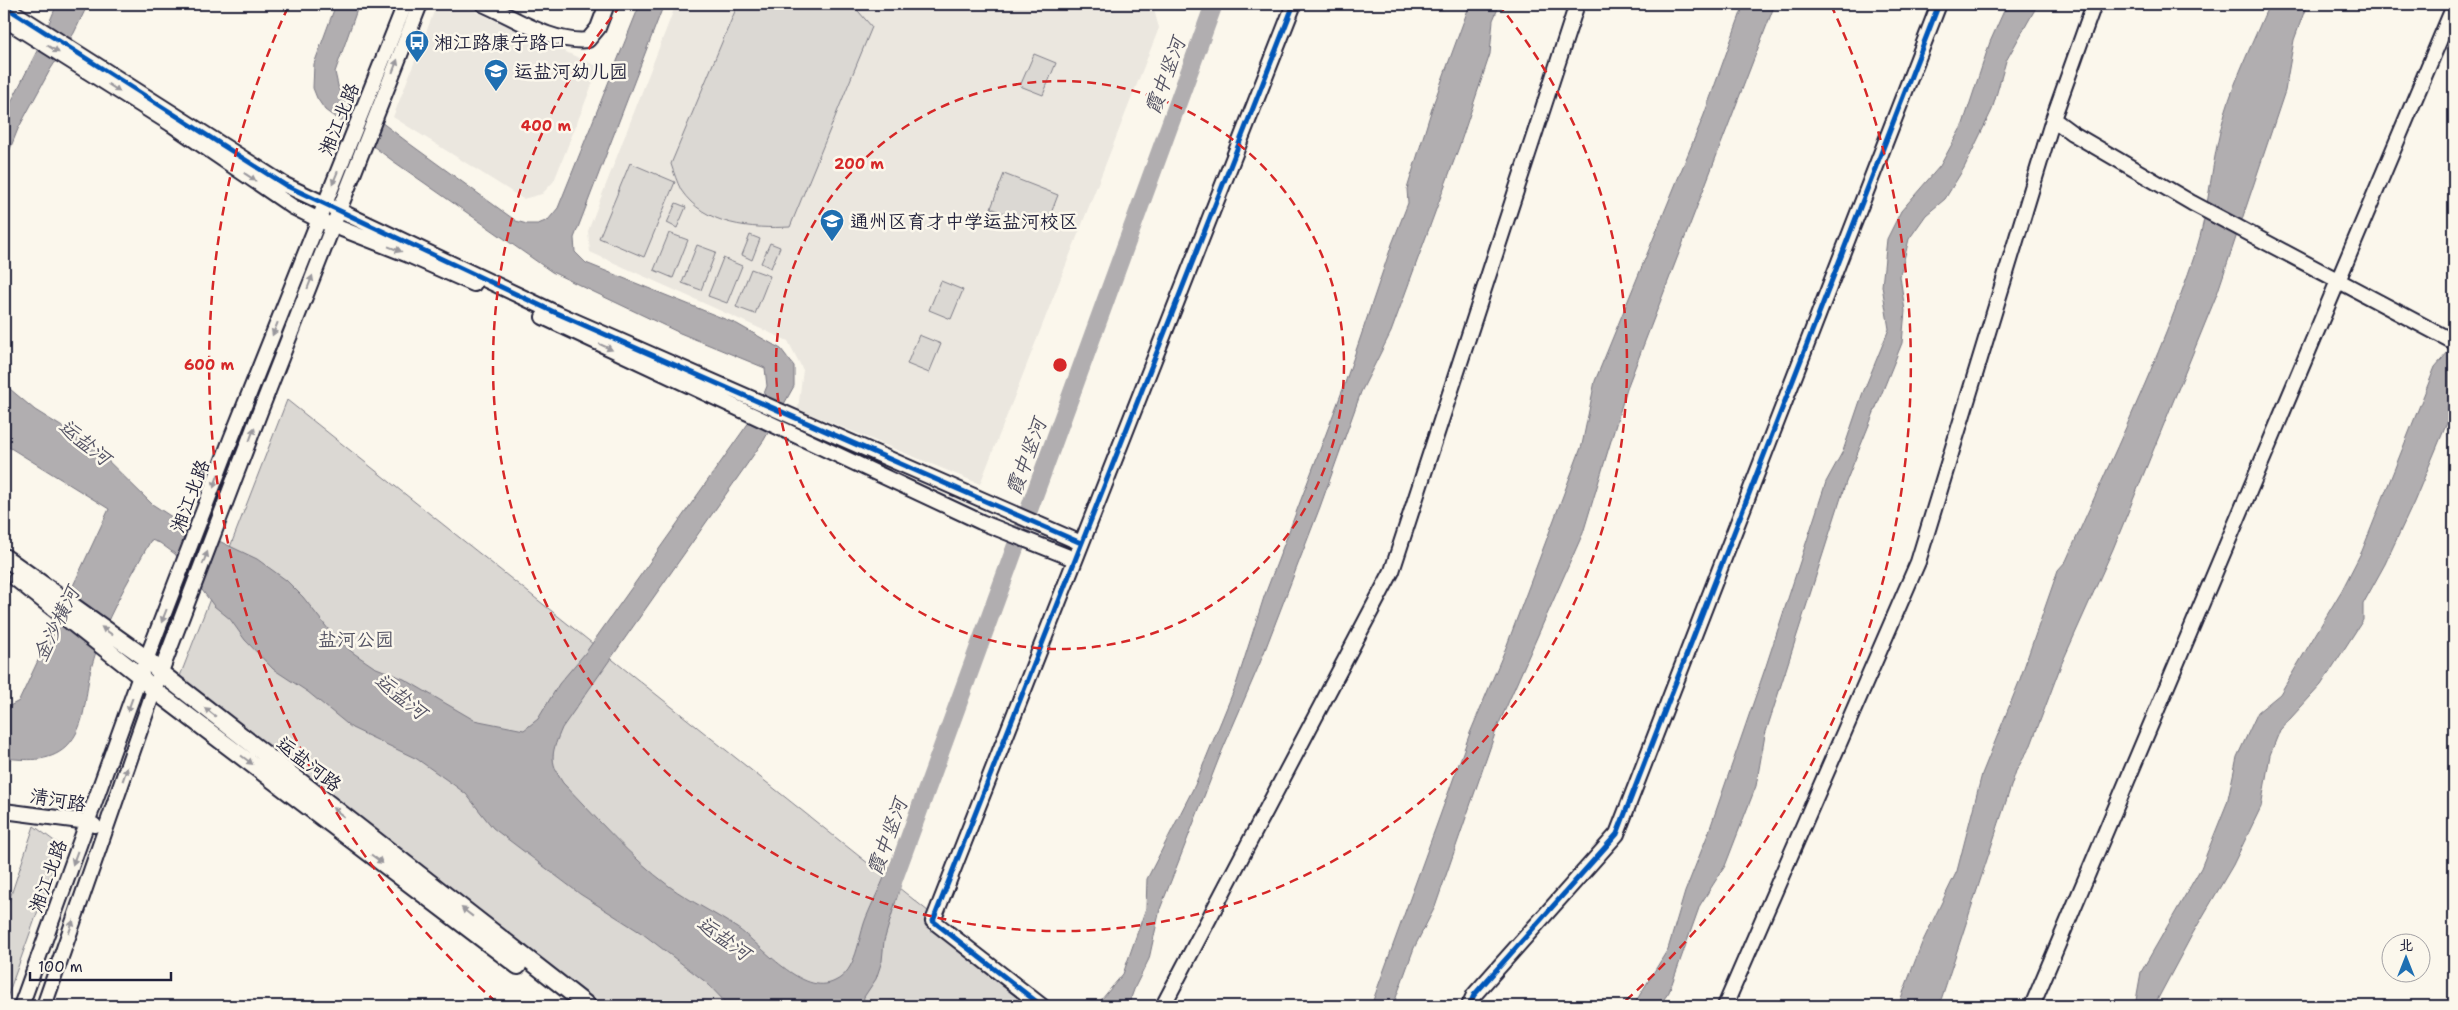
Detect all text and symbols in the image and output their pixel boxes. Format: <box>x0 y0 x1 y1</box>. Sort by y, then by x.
bus stop icon: 湘江路康宁路口 <box>404 29 430 63</box>
place label: 湘江路康宁路口 <box>434 30 567 55</box>
water label: 霞中竖河 <box>1139 31 1192 118</box>
one-way arrow <box>46 44 59 54</box>
one-way arrow <box>391 58 399 73</box>
school or university icon: 运盐河幼儿园 <box>483 58 509 92</box>
place label: 运盐河幼儿园 <box>514 59 628 84</box>
street label: 湘江北路 <box>313 79 365 159</box>
one-way arrow <box>108 83 121 93</box>
text: 400 m <box>521 116 571 136</box>
text: 200 m <box>834 154 884 174</box>
one-way arrow <box>331 171 339 185</box>
one-way arrow <box>243 173 257 182</box>
school or university icon: 通州区育才中学运盐河校区 <box>819 208 845 242</box>
place label: 通州区育才中学运盐河校区 <box>850 209 1078 234</box>
one-way arrow <box>388 245 403 253</box>
one-way arrow <box>307 275 315 289</box>
one-way arrow <box>271 322 279 337</box>
one-way arrow <box>599 343 613 351</box>
text: 600 m <box>184 355 234 375</box>
centre of rings <box>1051 356 1069 374</box>
water label: 霞中竖河 <box>1000 412 1053 499</box>
water label: 运盐河 <box>54 413 119 473</box>
one-way arrow <box>249 426 256 441</box>
street label: 湘江北路 <box>165 456 215 536</box>
one-way arrow <box>212 473 219 488</box>
one-way arrow <box>201 550 209 565</box>
water label: 金沙横河 <box>27 580 87 666</box>
one-way arrow <box>159 609 167 623</box>
one-way arrow <box>100 626 114 636</box>
park label: 盐河公园 <box>318 627 394 652</box>
water label: 运盐河 <box>370 667 435 727</box>
one-way arrow <box>126 698 134 713</box>
one-way arrow <box>204 706 217 717</box>
street label: 运盐河路 <box>271 731 347 797</box>
one-way arrow <box>240 755 253 766</box>
one-way arrow <box>121 766 129 781</box>
street label: 清河路 <box>28 783 88 817</box>
water label: 霞中竖河 <box>861 792 914 879</box>
one-way arrow <box>332 806 345 817</box>
street label: 湘江北路 <box>23 836 73 916</box>
one-way arrow <box>71 851 79 866</box>
one-way arrow <box>370 853 383 864</box>
one-way arrow <box>460 906 473 917</box>
water label: 运盐河 <box>692 910 758 968</box>
one-way arrow <box>67 919 75 934</box>
north arrow <box>2380 932 2430 982</box>
text: 北 <box>2399 936 2413 954</box>
scale bar <box>30 950 171 982</box>
text: 100 m <box>38 957 83 977</box>

